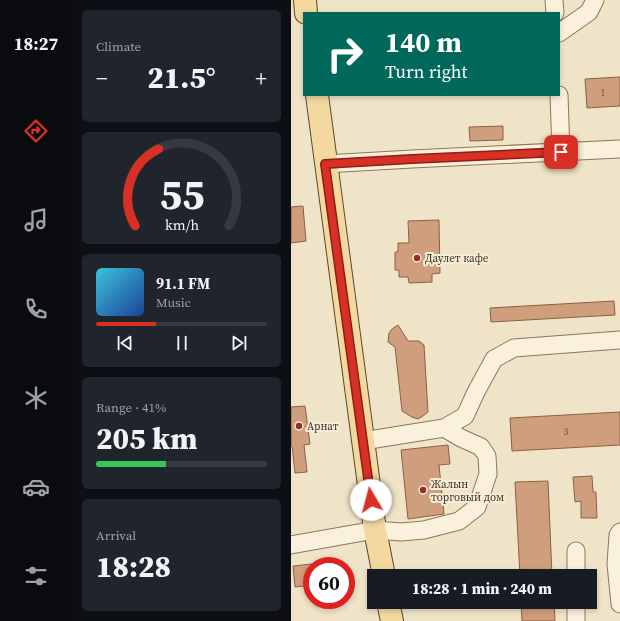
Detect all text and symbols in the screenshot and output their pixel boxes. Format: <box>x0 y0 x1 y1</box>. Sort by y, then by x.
text: 140 m <box>385 23 462 61</box>
icon: right <box>319 28 371 80</box>
text: 18:27 <box>14 31 58 56</box>
text: Climate <box>96 38 141 55</box>
text: 21.5° <box>147 57 216 98</box>
text: Turn right <box>385 59 467 84</box>
text: − <box>96 63 108 93</box>
text: + <box>255 63 267 93</box>
house number: 1 <box>601 87 605 99</box>
icon: directions <box>22 117 50 145</box>
pin <box>544 135 578 169</box>
icon: arrive <box>550 141 572 163</box>
text: 55 <box>159 166 204 223</box>
icon: music <box>22 206 50 234</box>
text: km/h <box>165 215 199 235</box>
place label: Даулет кафе <box>425 251 489 266</box>
marker: Даулет кафе <box>412 253 422 263</box>
text: 91.1 FM <box>156 273 210 294</box>
text: Music <box>156 294 191 311</box>
icon: phone <box>22 295 50 323</box>
icon: previous <box>114 332 136 354</box>
icon: pause <box>171 332 193 354</box>
icon: next <box>228 332 250 354</box>
icon: climate <box>22 384 50 412</box>
text: Range · 41% <box>96 399 167 416</box>
text: 205 km <box>96 418 197 459</box>
place label: Арнат <box>307 419 339 434</box>
marker: Арнат <box>294 421 304 431</box>
house number: 3 <box>564 426 569 438</box>
icon: car <box>22 473 50 501</box>
place label: Жалын торговый дом <box>431 477 504 505</box>
position arrow <box>350 479 392 521</box>
marker: Жалын торговый дом <box>418 485 428 495</box>
text: Arrival <box>96 527 136 544</box>
text: 18:28 <box>96 546 171 587</box>
speed limit sign: 60 <box>303 557 355 609</box>
icon: filters <box>22 562 50 590</box>
text: 18:28 · 1 min · 240 m <box>412 578 552 599</box>

